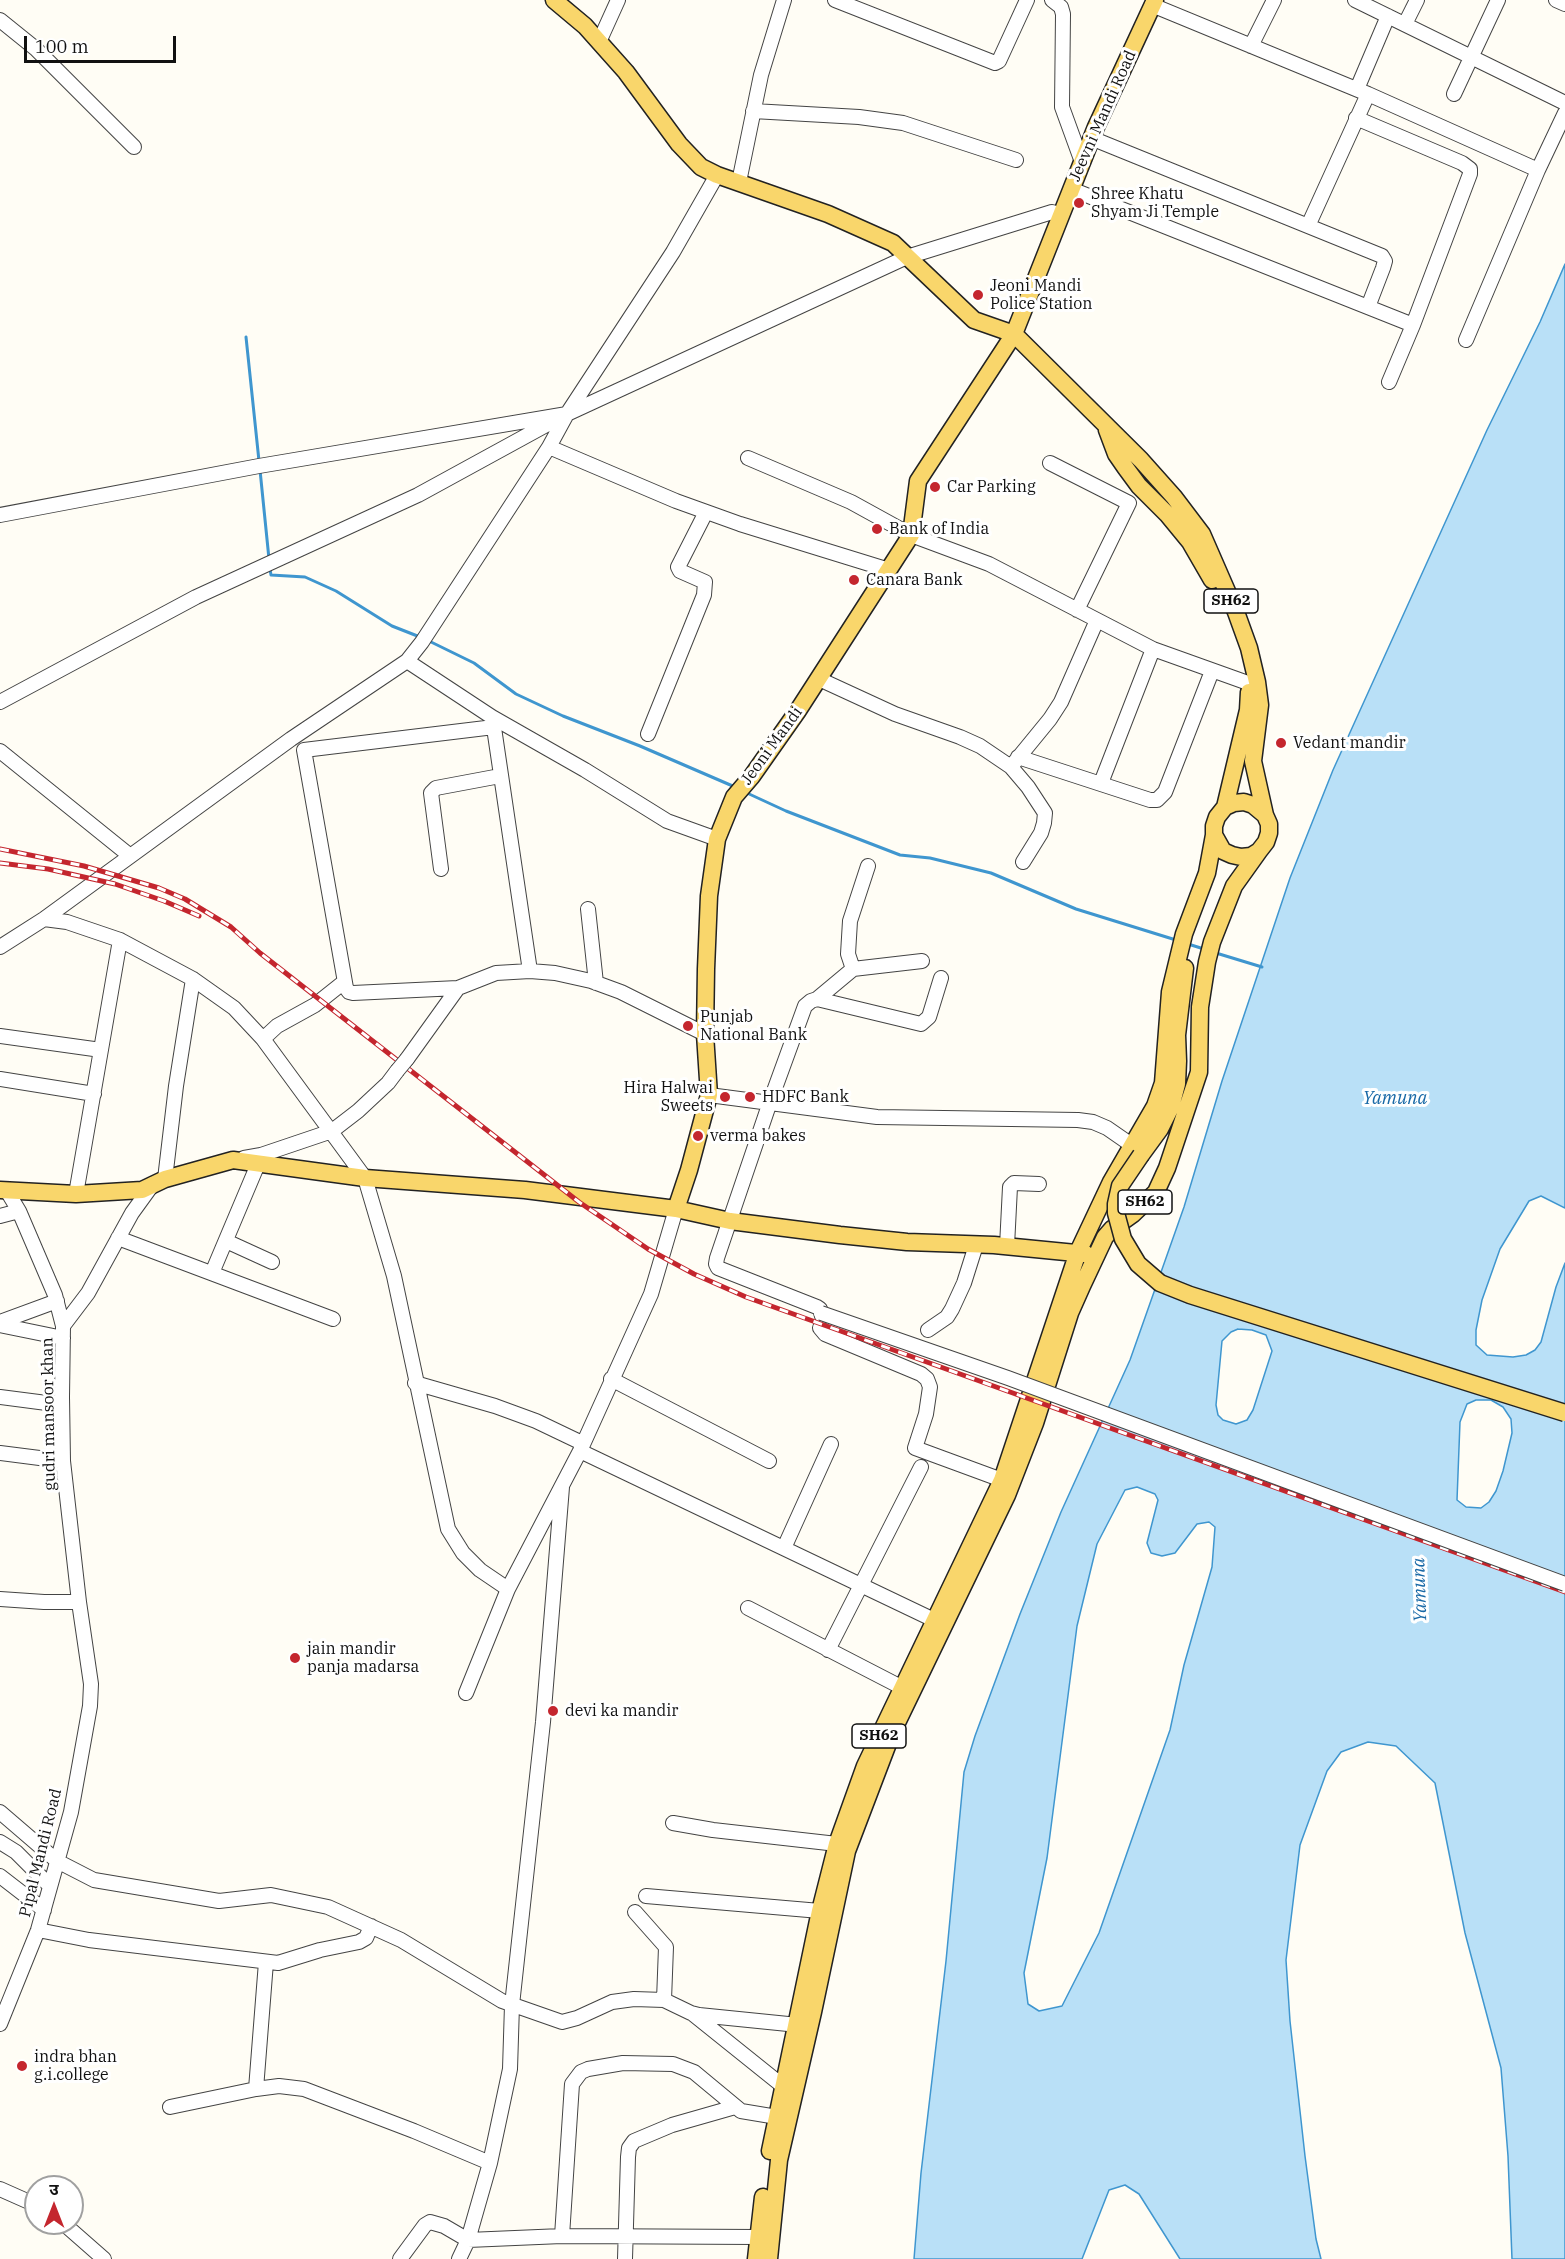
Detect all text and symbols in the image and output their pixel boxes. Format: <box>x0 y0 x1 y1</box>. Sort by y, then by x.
scale bar <box>27 24 178 62</box>
text: 100 m <box>35 35 89 58</box>
street label: Jeevni Mandi Road <box>1065 48 1141 184</box>
place label: Shree Khatu Shyam Ji Temple <box>1091 184 1219 222</box>
marker: Shree Khatu Shyam Ji Temple <box>1072 196 1086 210</box>
place label: Jeoni Mandi Police Station <box>990 276 1092 314</box>
marker: Jeoni Mandi Police Station <box>971 288 985 302</box>
place label: Car Parking <box>947 477 1036 497</box>
marker: Car Parking <box>928 480 942 494</box>
place label: Bank of India <box>889 519 989 539</box>
marker: Bank of India <box>870 522 884 536</box>
place label: Canara Bank <box>866 570 962 590</box>
marker: Canara Bank <box>847 573 861 587</box>
road number: SH62 <box>1204 589 1258 613</box>
street label: Jeoni Mandi <box>737 703 807 789</box>
place label: Vedant mandir <box>1293 733 1406 753</box>
marker: Vedant mandir <box>1274 736 1288 750</box>
place label: Punjab National Bank <box>700 1007 807 1045</box>
marker: Punjab National Bank <box>681 1019 695 1033</box>
place label: Hira Halwai Sweets <box>624 1078 713 1116</box>
place label: HDFC Bank <box>762 1087 849 1107</box>
water label: Yamuna <box>1363 1088 1427 1110</box>
marker: Hira Halwai Sweets <box>718 1090 732 1104</box>
marker: HDFC Bank <box>743 1090 757 1104</box>
place label: verma bakes <box>710 1126 806 1146</box>
marker: verma bakes <box>691 1129 705 1143</box>
road number: SH62 <box>1118 1190 1172 1214</box>
street label: gudri mansoor khan <box>38 1337 60 1491</box>
water label: Yamuna <box>1408 1557 1432 1623</box>
place label: jain mandir panja madarsa <box>307 1639 419 1677</box>
marker: jain mandir panja madarsa <box>288 1651 302 1665</box>
place label: devi ka mandir <box>565 1701 678 1721</box>
marker: devi ka mandir <box>546 1704 560 1718</box>
road number: SH62 <box>852 1724 906 1748</box>
street label: Pipal Mandi Road <box>16 1787 66 1919</box>
place label: indra bhan g.i.college <box>34 2047 117 2085</box>
marker: indra bhan g.i.college <box>15 2059 29 2073</box>
north arrow <box>24 2175 84 2235</box>
text: उ <box>49 2179 59 2199</box>

